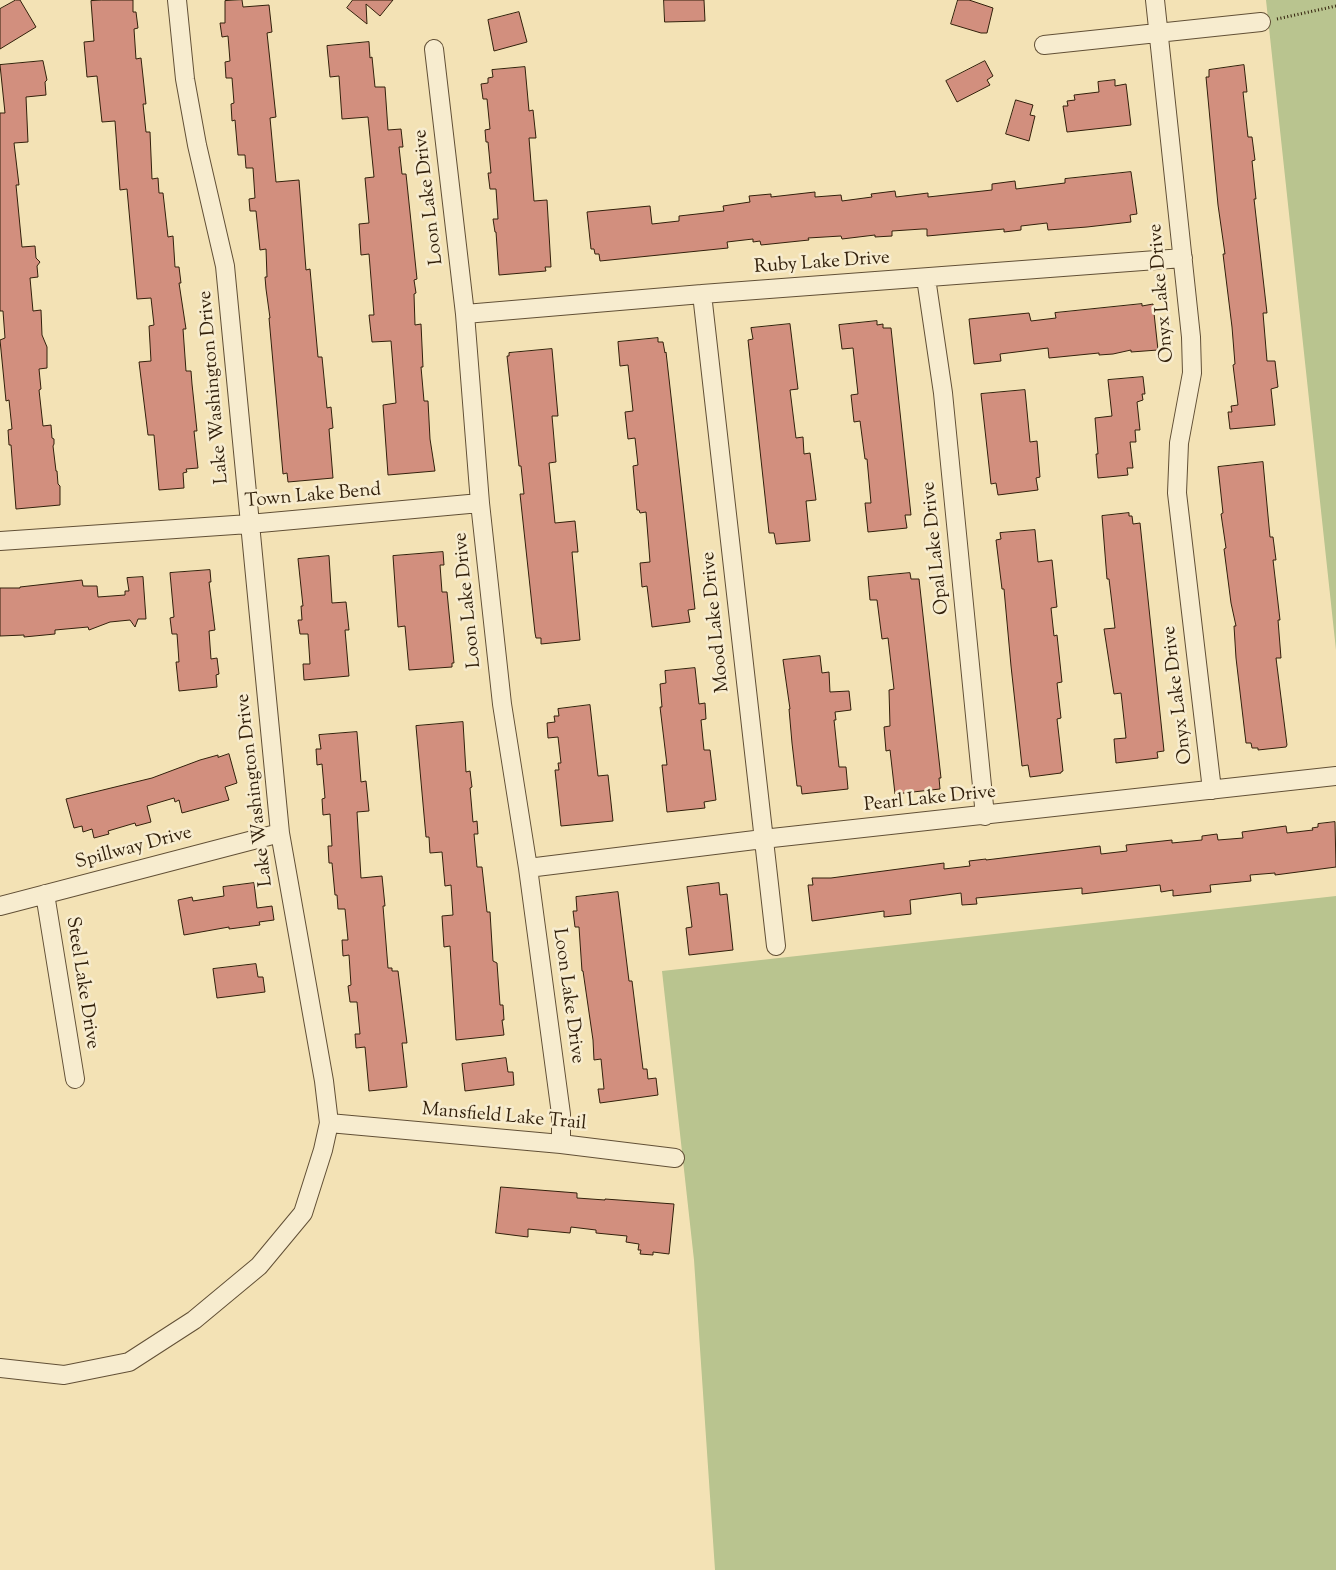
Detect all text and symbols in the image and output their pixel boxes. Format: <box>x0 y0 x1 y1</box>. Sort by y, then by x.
street label: Loon Lake Drive <box>410 128 450 266</box>
street label: Onyx Lake Drive <box>1146 223 1180 363</box>
street label: Ruby Lake Drive <box>753 248 891 280</box>
street label: Lake Washington Drive <box>195 289 235 485</box>
street label: Town Lake Bend <box>244 480 382 514</box>
street label: Opal Lake Drive <box>919 480 955 616</box>
street label: Loon Lake Drive <box>451 531 487 669</box>
street label: Mood Lake Drive <box>698 550 736 694</box>
street label: Onyx Lake Drive <box>1159 624 1199 766</box>
street label: Lake Washington Drive <box>233 692 279 888</box>
street label: Pearl Lake Drive <box>863 782 997 818</box>
street label: Spillway Drive <box>73 823 195 875</box>
street label: Steel Lake Drive <box>59 915 103 1051</box>
street label: Loon Lake Drive <box>546 927 588 1065</box>
street label: Mansfield Lake Trail <box>421 1099 587 1137</box>

